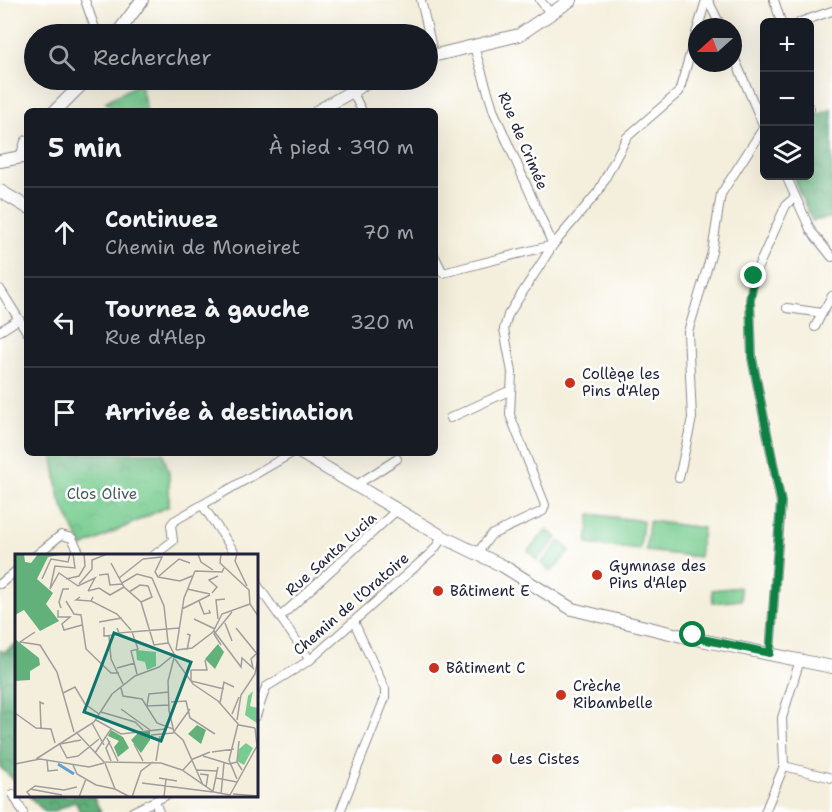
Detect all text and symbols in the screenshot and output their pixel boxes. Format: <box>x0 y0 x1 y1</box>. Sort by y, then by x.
north arrow <box>688 18 742 72</box>
map controls <box>760 18 814 180</box>
button: + <box>760 18 814 72</box>
search box <box>24 24 438 90</box>
icon: search <box>45 41 78 74</box>
text: Rechercher <box>93 43 212 72</box>
button: − <box>760 72 814 126</box>
street label: Rue de Crimée <box>493 89 553 193</box>
button: layers <box>760 126 814 180</box>
text: 5 min <box>48 130 122 165</box>
text: À pied · 390 m <box>269 134 414 160</box>
text: Continuez <box>105 205 218 234</box>
icon: ahead <box>48 216 81 249</box>
text: 70 m <box>362 219 414 245</box>
text: Chemin de Moneiret <box>105 234 300 260</box>
route end <box>740 262 766 288</box>
text: Tournez à gauche <box>105 295 310 324</box>
icon: left <box>48 306 81 339</box>
text: 320 m <box>350 309 414 335</box>
text: Rue d'Alep <box>105 324 206 350</box>
place label: Collège les Pins d'Alep <box>582 364 660 401</box>
marker: Collège les Pins d'Alep <box>563 376 577 390</box>
icon: arrive <box>48 396 81 429</box>
text: Arrivée à destination <box>105 398 353 427</box>
park label: Clos Olive <box>67 484 137 504</box>
street label: Rue Santa Lucia <box>281 507 381 600</box>
street label: Chemin de l'Oratoire <box>289 548 413 660</box>
inset map <box>15 554 258 797</box>
place label: Gymnase des Pins d'Alep <box>609 556 706 593</box>
marker: Gymnase des Pins d'Alep <box>590 568 604 582</box>
place label: Bâtiment E <box>450 581 530 601</box>
marker: Bâtiment E <box>431 584 445 598</box>
route start <box>679 621 705 647</box>
place label: Bâtiment C <box>446 658 525 678</box>
marker: Bâtiment C <box>427 661 441 675</box>
place label: Crèche Ribambelle <box>573 676 653 713</box>
marker: Crèche Ribambelle <box>554 688 568 702</box>
place label: Les Cistes <box>509 749 580 769</box>
marker: Les Cistes <box>490 752 504 766</box>

